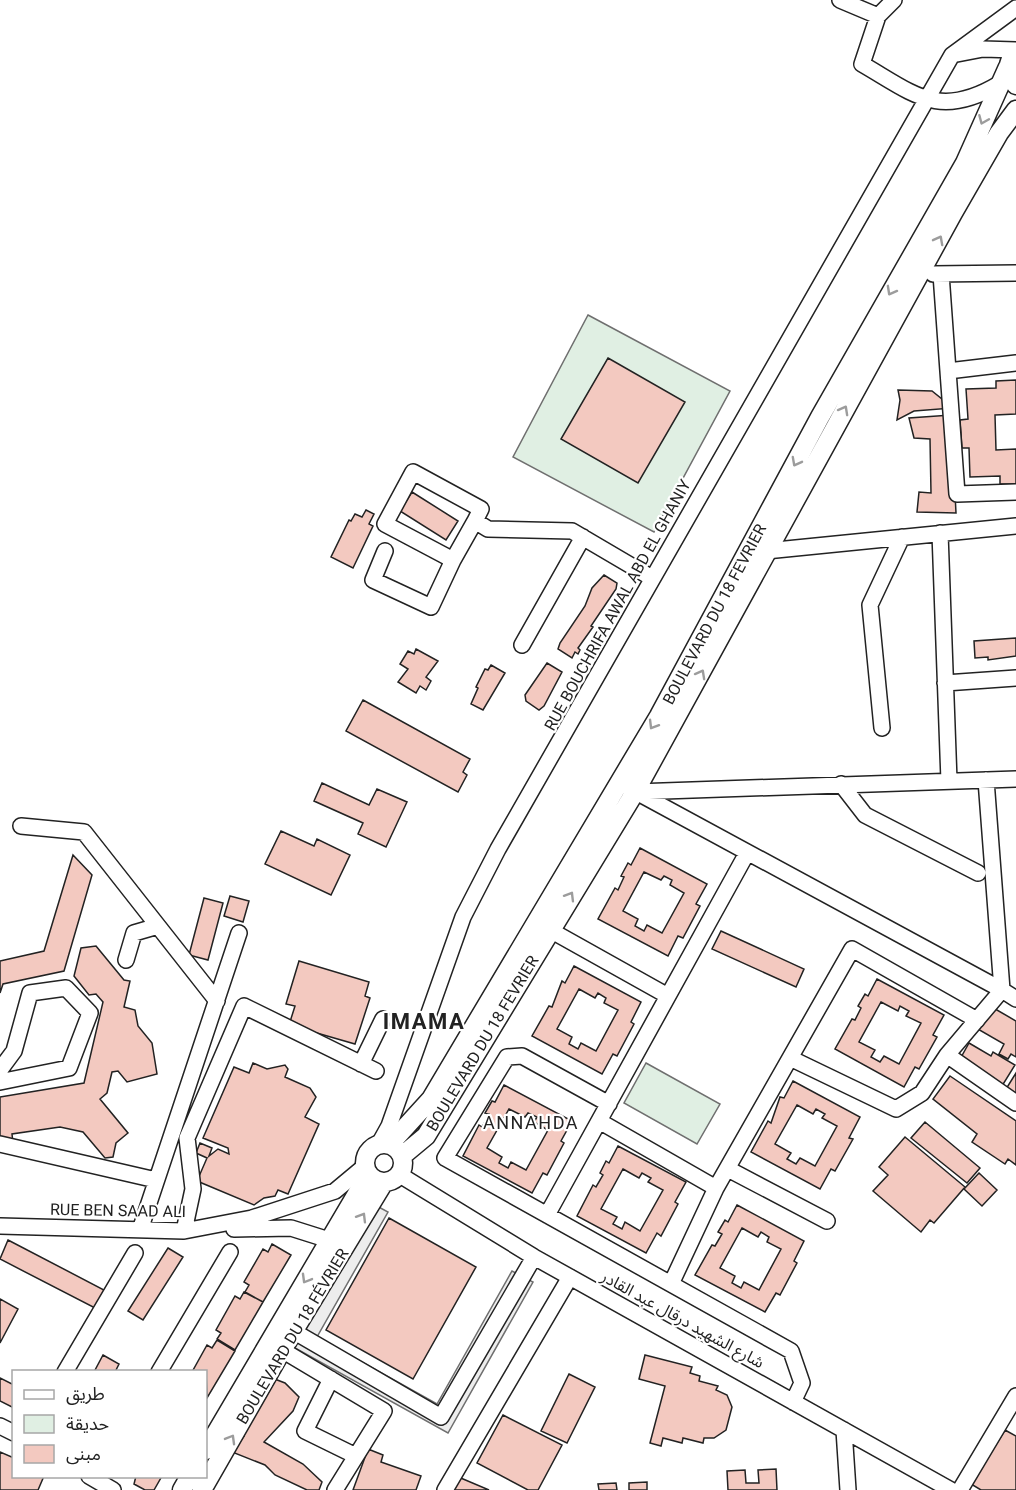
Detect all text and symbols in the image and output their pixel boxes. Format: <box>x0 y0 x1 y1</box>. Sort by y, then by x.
one-way arrow <box>979 113 991 124</box>
one-way arrow <box>932 235 943 246</box>
one-way arrow <box>887 285 898 295</box>
one-way arrow <box>837 406 848 416</box>
one-way arrow <box>792 455 803 466</box>
street label: RUE BOUCHRIFA AWAL ABD EL GHANIY <box>540 476 695 734</box>
street label: BOULEVARD DU 18 FEVRIER <box>659 521 770 708</box>
one-way arrow <box>694 670 705 680</box>
one-way arrow <box>649 719 661 729</box>
one-way arrow <box>563 892 575 902</box>
street label: BOULEVARD DU 18 FEVRIER <box>422 952 543 1135</box>
district label: IMAMA <box>383 1009 465 1034</box>
district label: ANNAHDA <box>483 1112 579 1133</box>
street label: RUE BEN SAAD ALI <box>50 1200 186 1221</box>
one-way arrow <box>355 1213 367 1223</box>
street label: BOULEVARD DU 18 FÉVRIER <box>232 1245 353 1428</box>
street label: شارع الشهيد درقال عبد القادر <box>596 1266 768 1375</box>
one-way arrow <box>302 1273 313 1283</box>
legend <box>12 1370 207 1478</box>
text: طريق <box>66 1383 105 1405</box>
text: حديقة <box>66 1413 109 1434</box>
one-way arrow <box>224 1435 235 1445</box>
text: مبنى <box>66 1443 101 1465</box>

